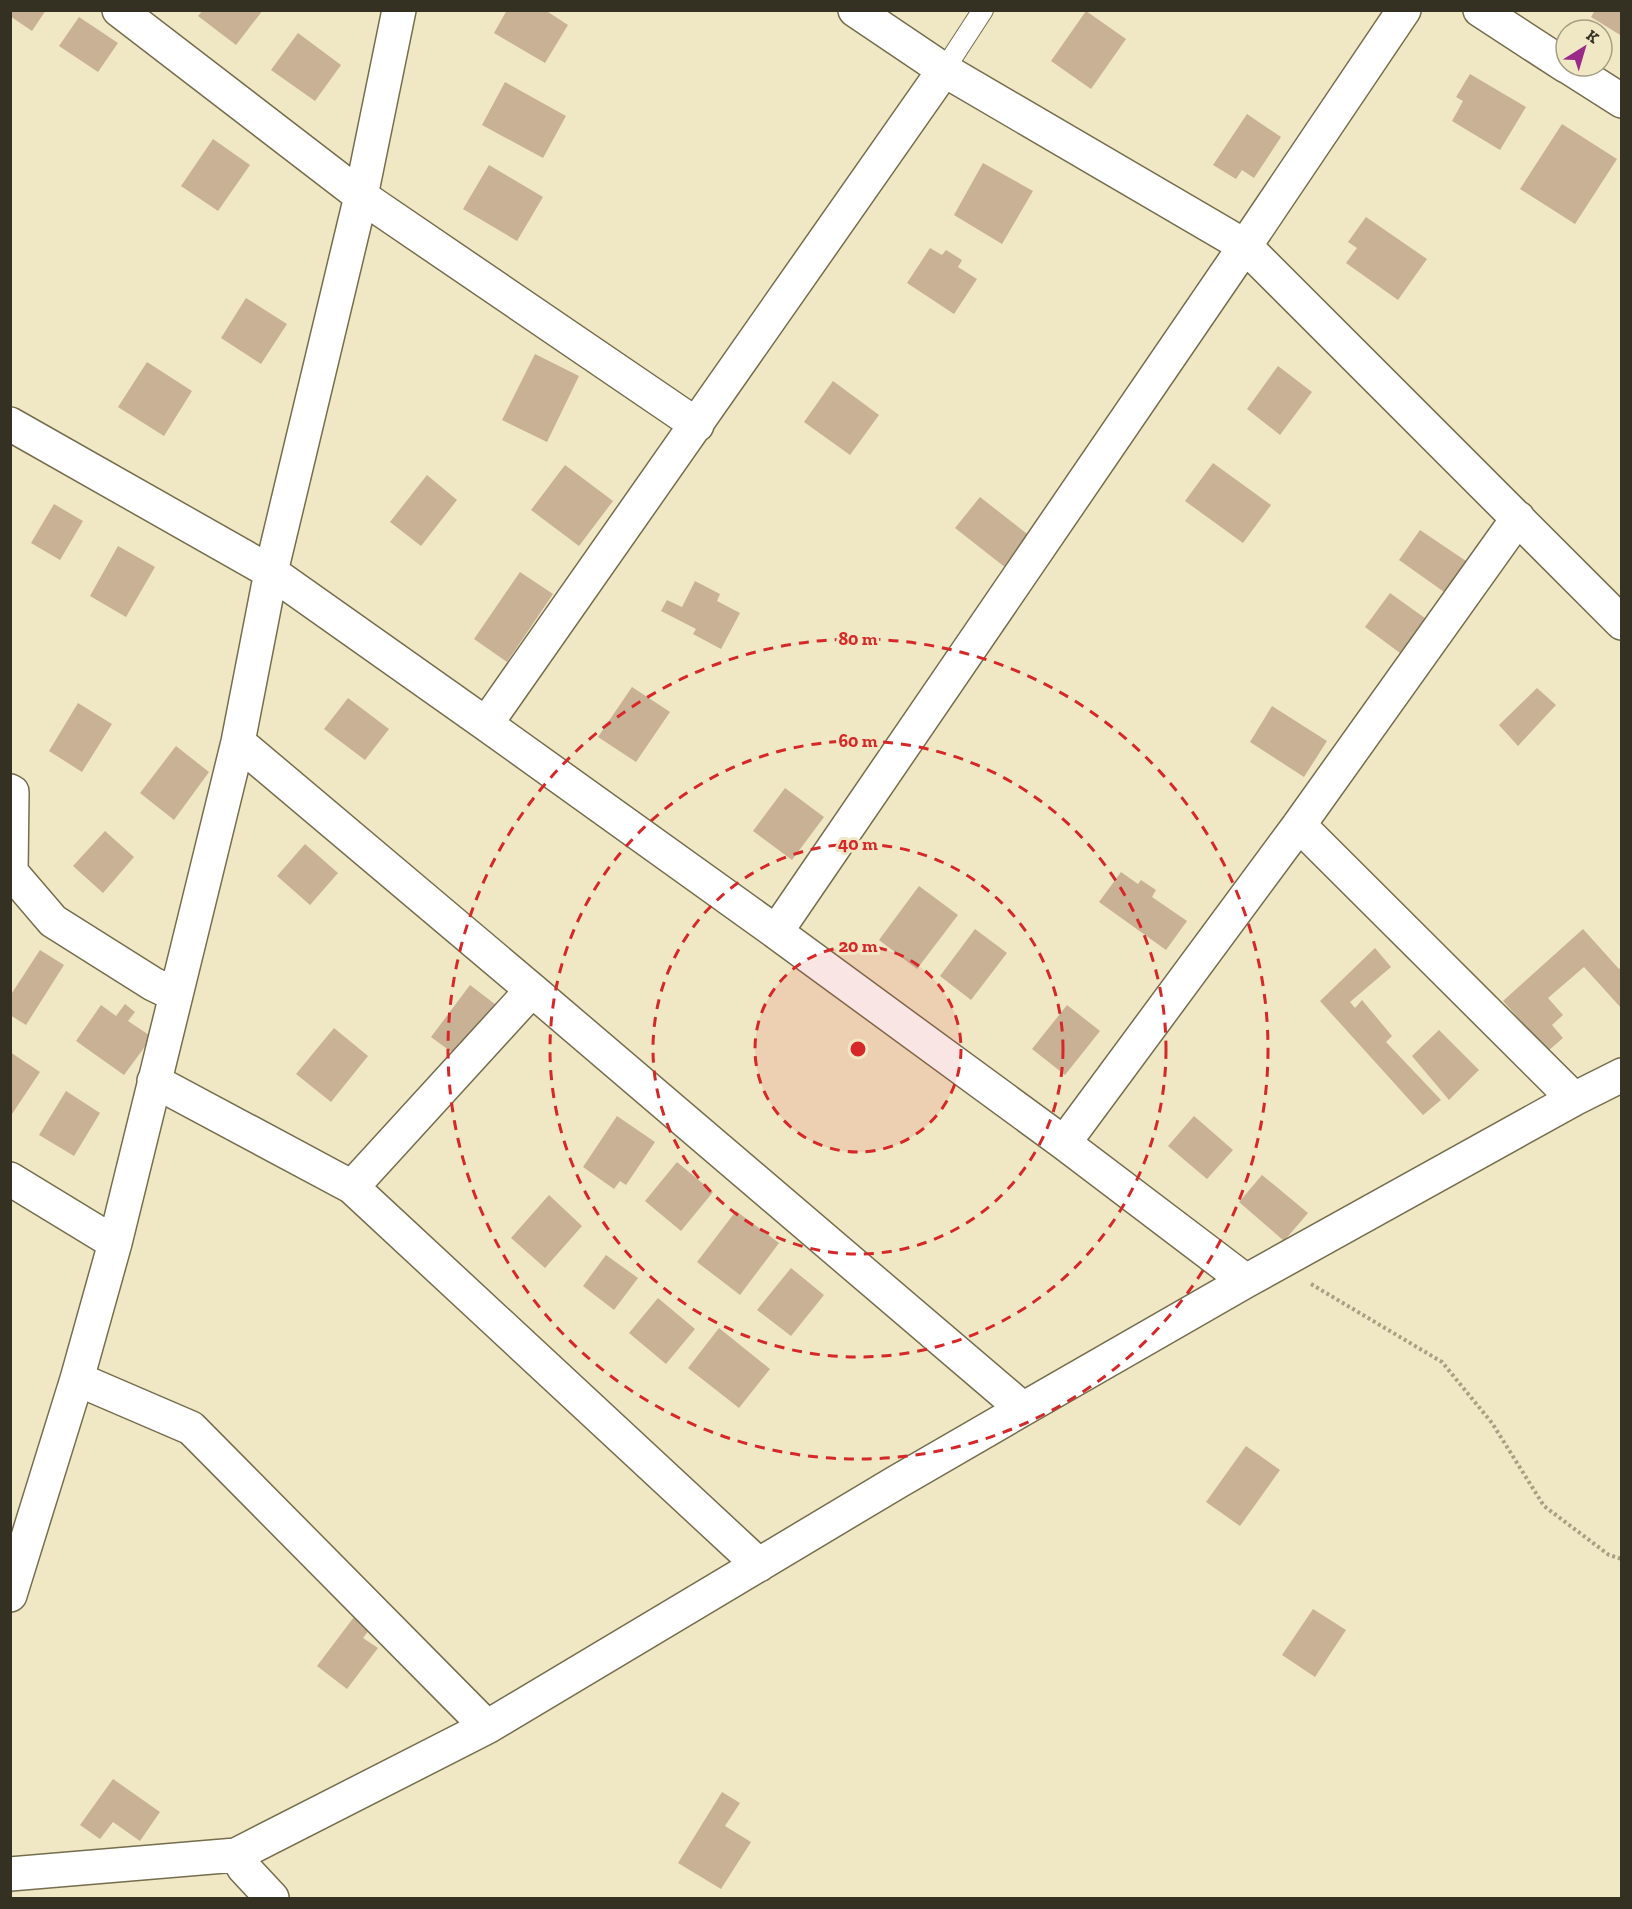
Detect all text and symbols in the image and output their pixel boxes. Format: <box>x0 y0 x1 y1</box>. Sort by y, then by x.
north arrow <box>1554 18 1614 78</box>
text: K <box>1583 26 1603 47</box>
text: 80 m <box>838 628 878 650</box>
text: 60 m <box>838 730 878 752</box>
text: 40 m <box>838 833 878 855</box>
text: 20 m <box>838 935 878 957</box>
centre of rings <box>848 1039 868 1059</box>

